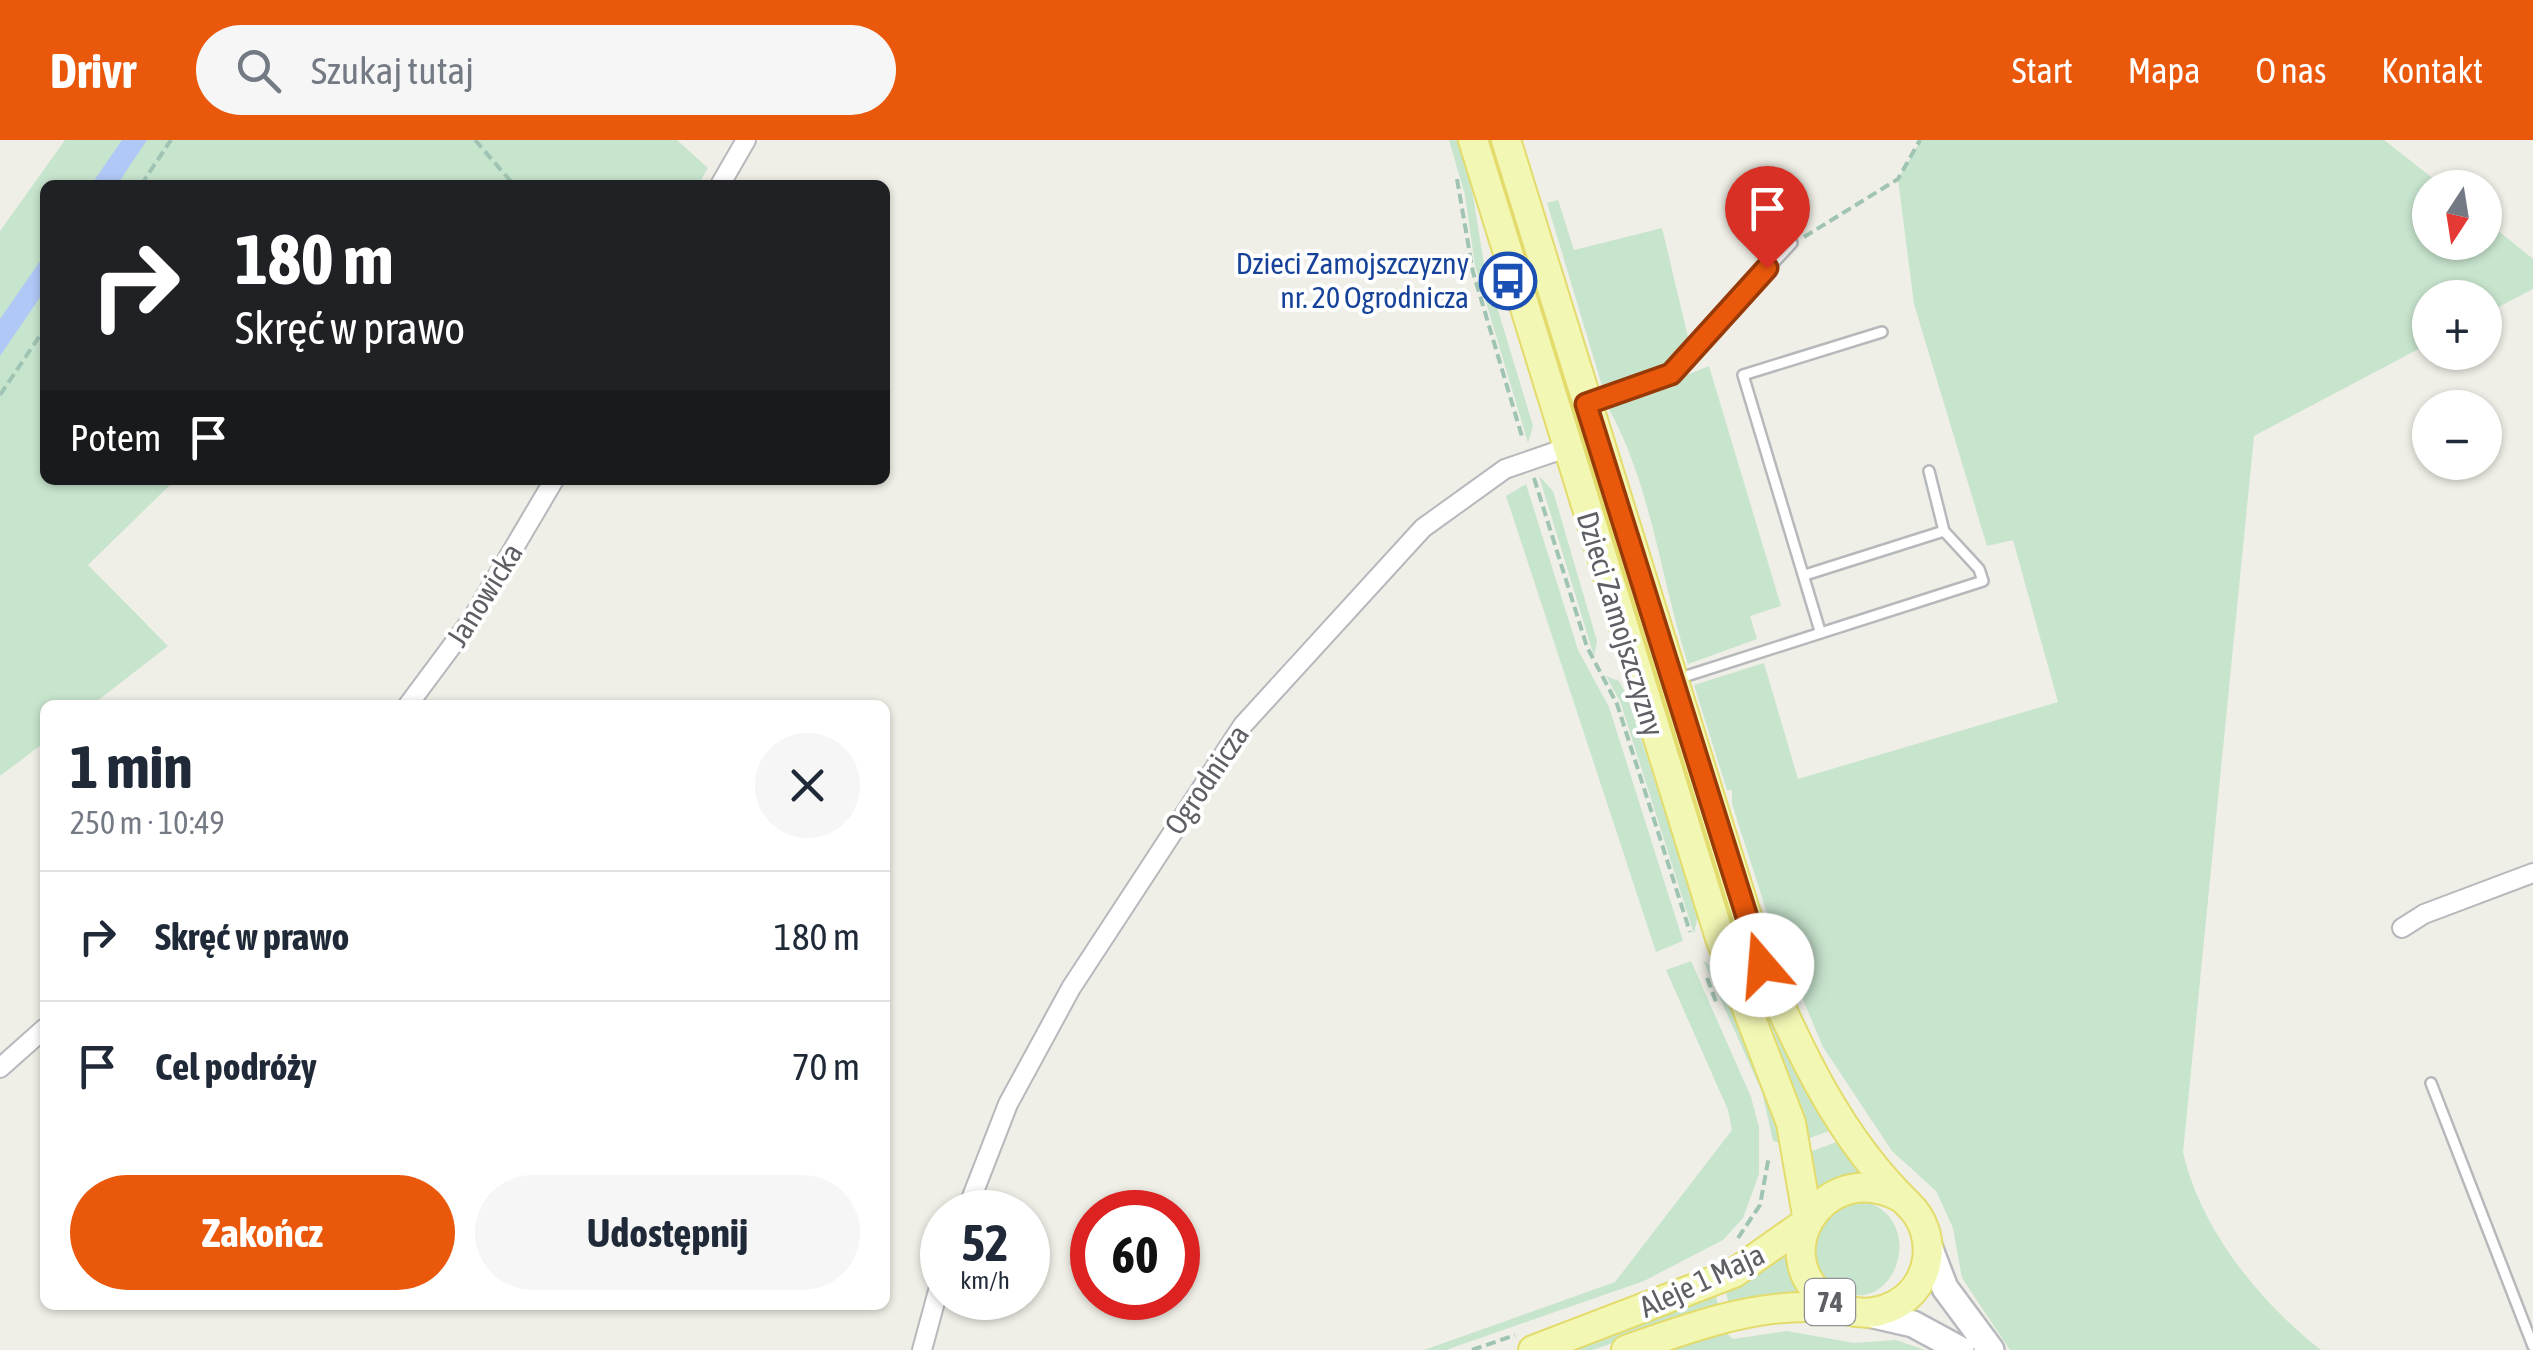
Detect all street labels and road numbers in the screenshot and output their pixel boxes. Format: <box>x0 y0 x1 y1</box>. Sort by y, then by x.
street label: Dzieci Zamojszczyzny <box>1571 507 1671 740</box>
street label: Janowicka <box>439 537 529 652</box>
street label: Ogrodnicza <box>1157 718 1255 841</box>
street label: Aleje 1 Maja <box>1634 1236 1769 1324</box>
road number: 74 <box>1805 1279 1855 1325</box>

